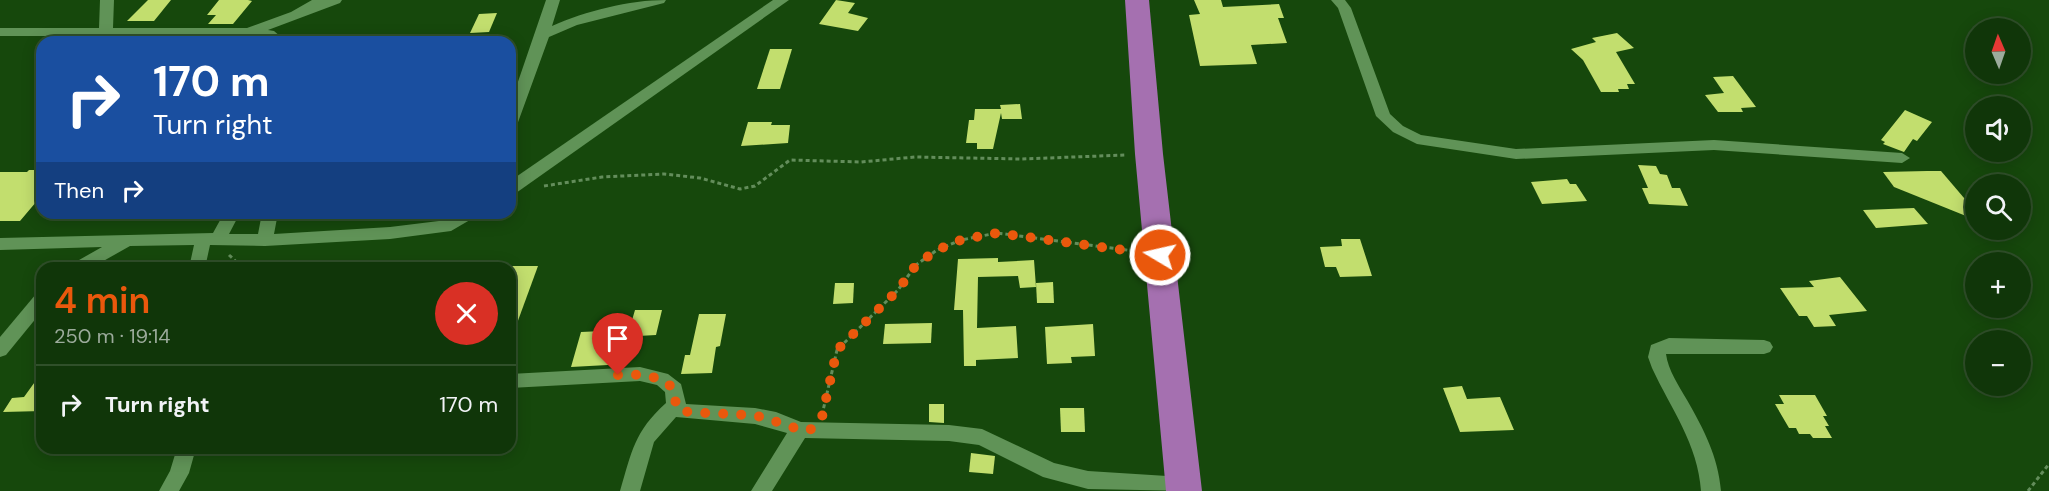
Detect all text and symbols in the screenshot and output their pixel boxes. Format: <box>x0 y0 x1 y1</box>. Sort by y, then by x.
north arrow <box>1965 18 2031 84</box>
map controls <box>1965 18 2031 396</box>
text: 170 m <box>153 54 270 109</box>
icon: right <box>54 60 132 138</box>
button: sound <box>1965 96 2031 162</box>
text: Turn right <box>153 107 273 142</box>
icon: right <box>116 174 149 207</box>
button: search <box>1965 174 2031 240</box>
text: Then <box>54 176 104 205</box>
position arrow <box>1128 223 1192 287</box>
button: + <box>1965 252 2031 318</box>
text: 4 min <box>54 277 150 324</box>
button: close <box>435 282 498 345</box>
pin <box>592 313 643 375</box>
icon: arrive <box>601 322 634 355</box>
text: 250 m · 19:14 <box>54 323 170 349</box>
button: − <box>1965 330 2031 396</box>
icon: right <box>54 388 87 421</box>
text: Turn right <box>105 390 210 419</box>
text: 170 m <box>439 390 498 419</box>

